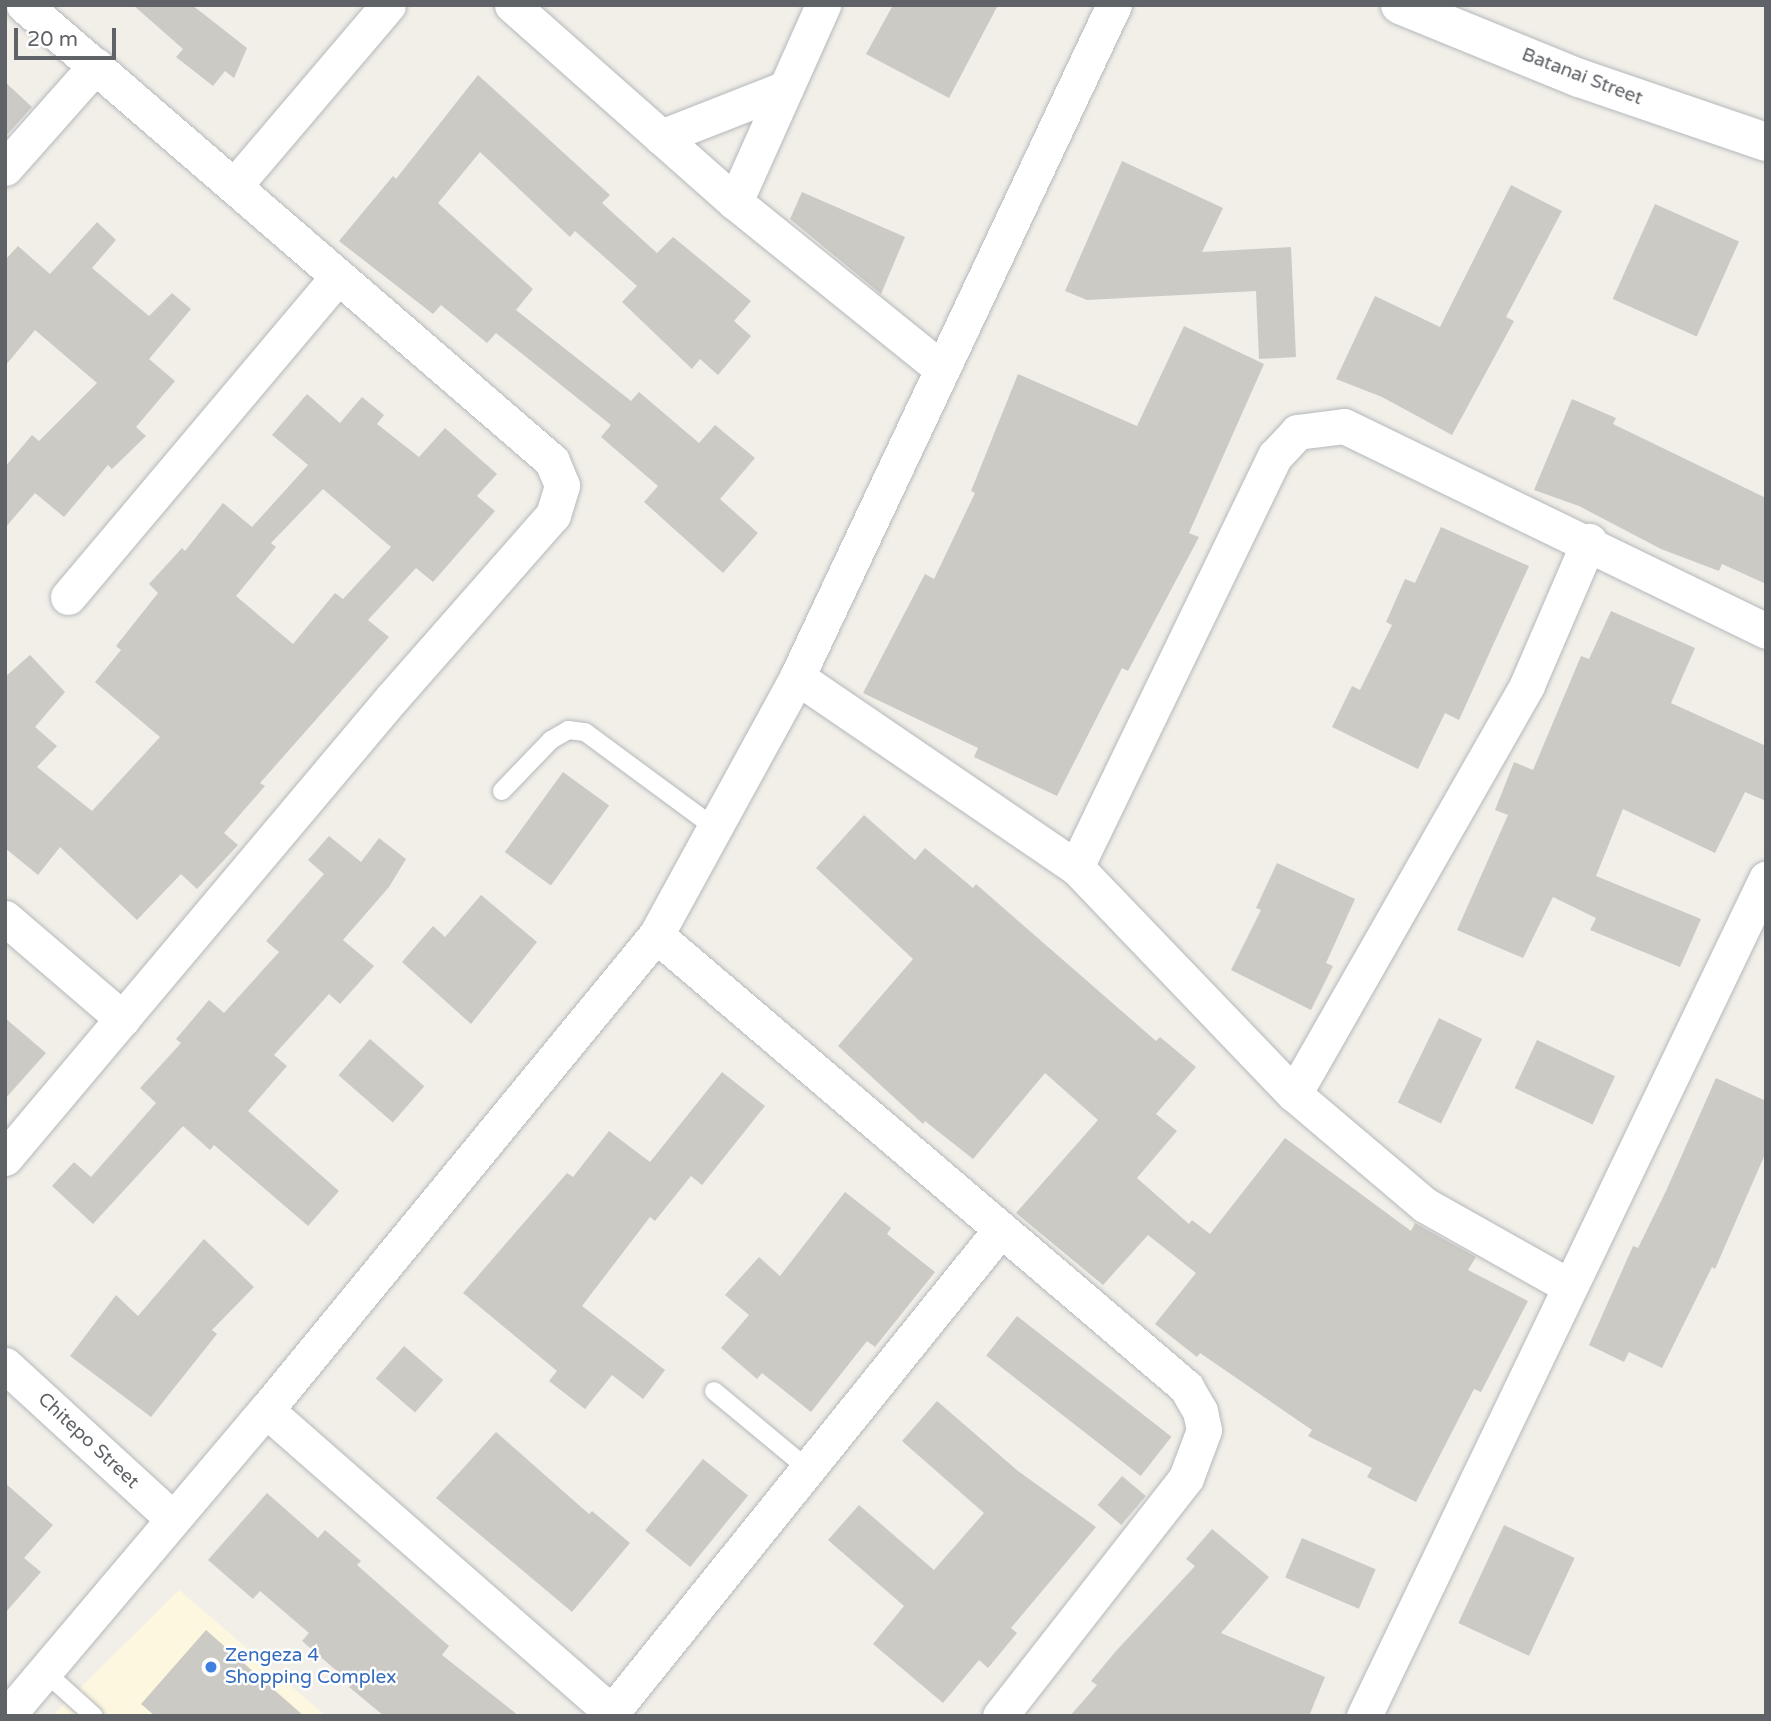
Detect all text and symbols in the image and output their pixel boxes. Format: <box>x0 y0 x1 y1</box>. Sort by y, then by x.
scale bar <box>18 14 119 58</box>
text: 20 m <box>27 27 78 52</box>
street label: Batanai Street <box>1518 43 1646 111</box>
street label: Chitepo Street <box>33 1388 143 1494</box>
place label: Zengeza 4 Shopping Complex <box>225 1645 396 1689</box>
marker: Zengeza 4 Shopping Complex <box>203 1659 219 1675</box>

